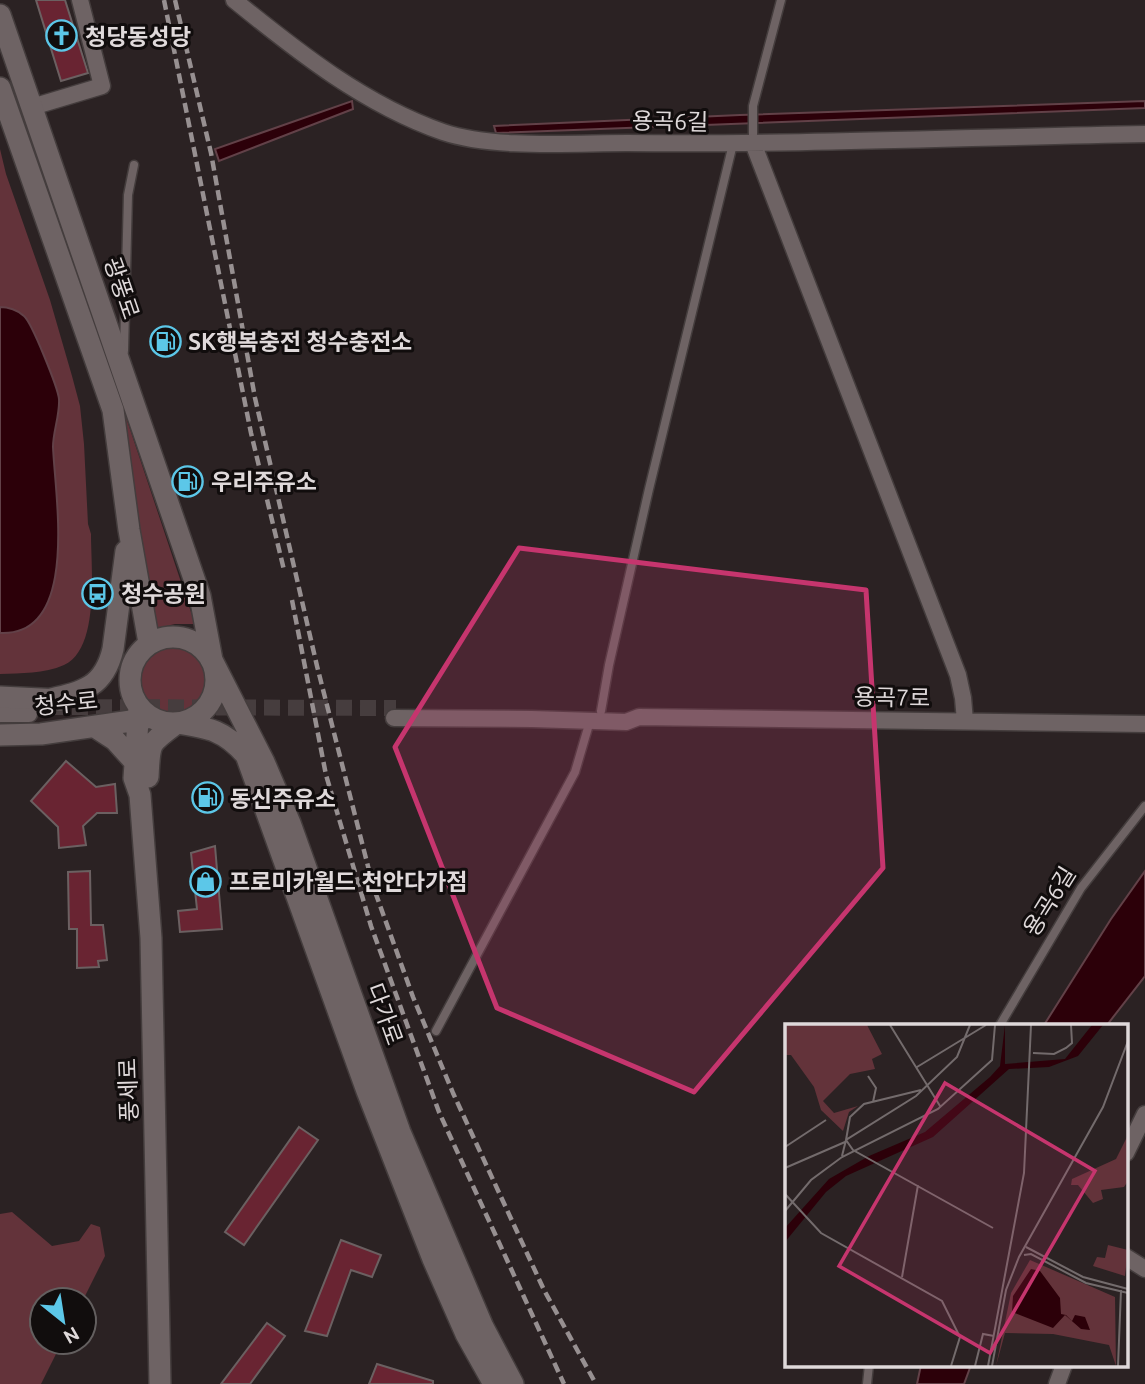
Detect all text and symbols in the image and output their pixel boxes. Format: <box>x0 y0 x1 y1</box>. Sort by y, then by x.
church icon: 청당동성당 <box>45 19 79 53</box>
place label: 청당동성당 <box>85 24 191 49</box>
street label: 용곡6길 <box>632 108 708 134</box>
street label: 광풍로 <box>100 254 144 322</box>
fuel station icon: SK행복충전 청수충전소 <box>148 324 182 358</box>
place label: SK행복충전 청수충전소 <box>188 329 412 354</box>
fuel station icon: 우리주유소 <box>171 464 205 498</box>
place label: 우리주유소 <box>211 469 317 494</box>
bus stop icon: 청수공원 <box>81 576 115 610</box>
place label: 청수공원 <box>121 581 206 606</box>
street label: 용곡7로 <box>854 684 930 710</box>
street label: 청수로 <box>33 687 99 719</box>
fuel station icon: 동신주유소 <box>190 781 224 815</box>
place label: 동신주유소 <box>230 786 336 811</box>
street label: 용곡6길 <box>1018 862 1080 940</box>
shop icon: 프로미카월드 천안다가점 <box>189 864 223 898</box>
place label: 프로미카월드 천안다가점 <box>229 869 467 894</box>
street label: 다가로 <box>362 980 408 1048</box>
inset map <box>785 1024 1128 1366</box>
street label: 풍세로 <box>114 1058 142 1122</box>
north arrow <box>28 1286 98 1356</box>
text: N <box>60 1323 83 1349</box>

